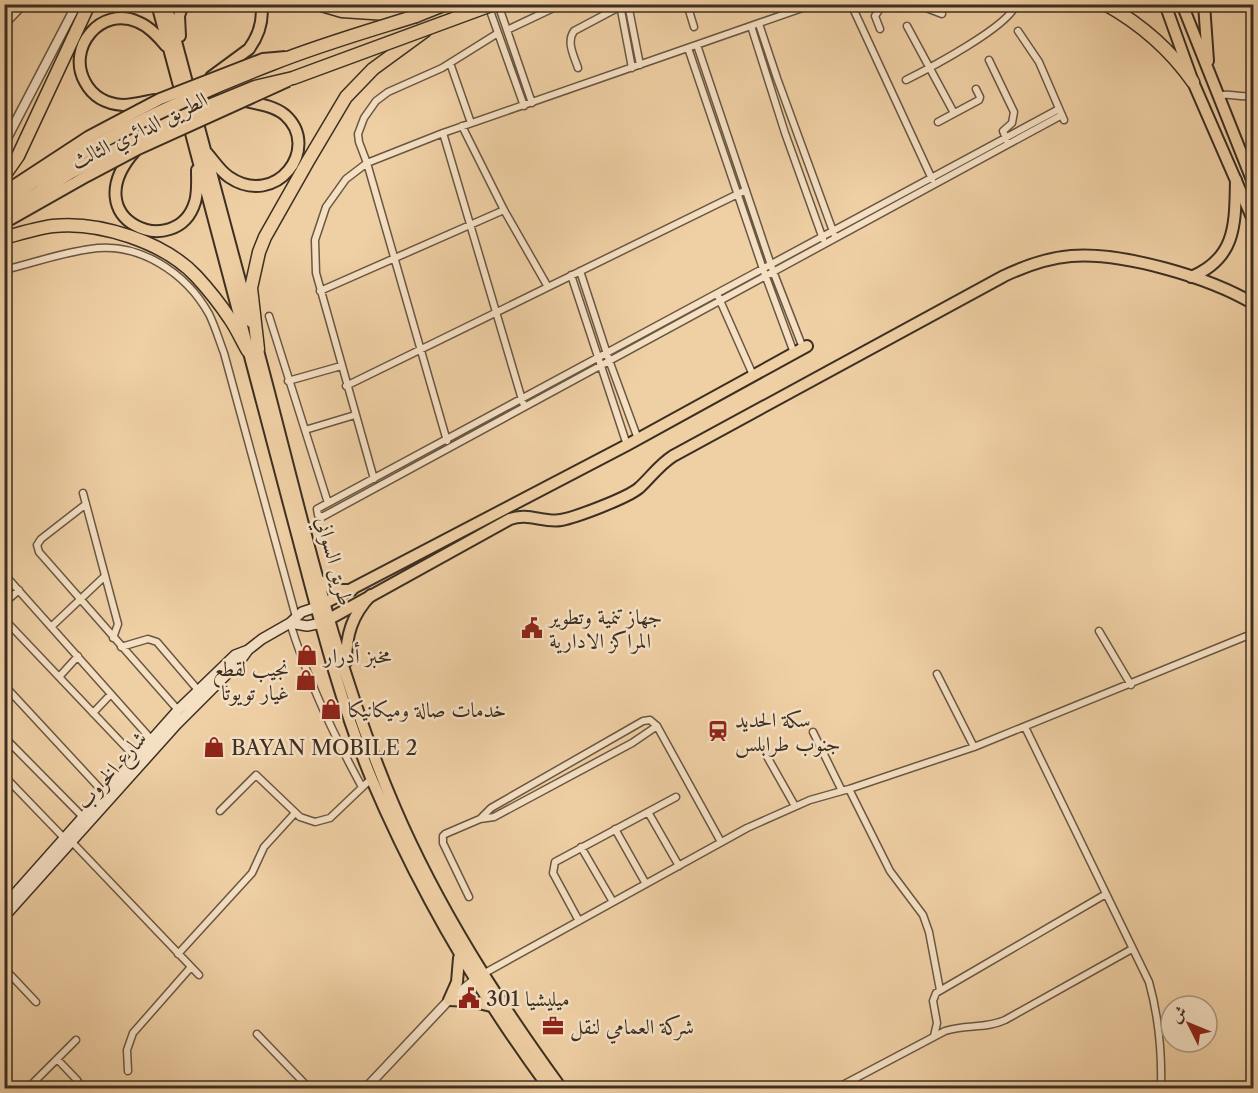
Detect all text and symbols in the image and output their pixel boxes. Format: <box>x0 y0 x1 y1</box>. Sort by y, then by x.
street label: الطريق الدائري الثالث <box>67 86 213 177</box>
street label: طريق السواني <box>306 514 359 610</box>
place label: جهاز تنمية وتطوير المراكز الادارية <box>547 604 662 654</box>
public building icon: جهاز تنمية وتطوير المراكز الادارية <box>520 616 544 640</box>
place label: مخبز أدرار <box>322 641 392 669</box>
shop icon: مخبز أدرار <box>295 643 319 667</box>
place label: نجيب لقطع غيار تويوتا <box>213 656 289 706</box>
shop icon: نجيب لقطع غيار تويوتا <box>294 668 318 692</box>
shop icon: خدمات صالة وميكانيكا <box>319 697 343 721</box>
place label: خدمات صالة وميكانيكا <box>348 697 506 722</box>
place label: سكة الحديد جنوب طرابلس <box>735 707 841 758</box>
station icon: سكة الحديد جنوب طرابلس <box>706 719 730 743</box>
street label: شارع الخروب <box>70 726 156 818</box>
shop icon: BAYAN MOBILE 2 <box>202 735 226 759</box>
place label: BAYAN MOBILE 2 <box>231 735 418 760</box>
public building icon: ميليشيا 301 <box>457 986 481 1010</box>
place label: ميليشيا 301 <box>486 986 570 1012</box>
north arrow <box>1159 994 1219 1054</box>
text: ش <box>1165 1001 1191 1026</box>
office icon: شركة العمامي لنقل <box>541 1014 565 1038</box>
place label: شركة العمامي لنقل <box>570 1014 694 1044</box>

